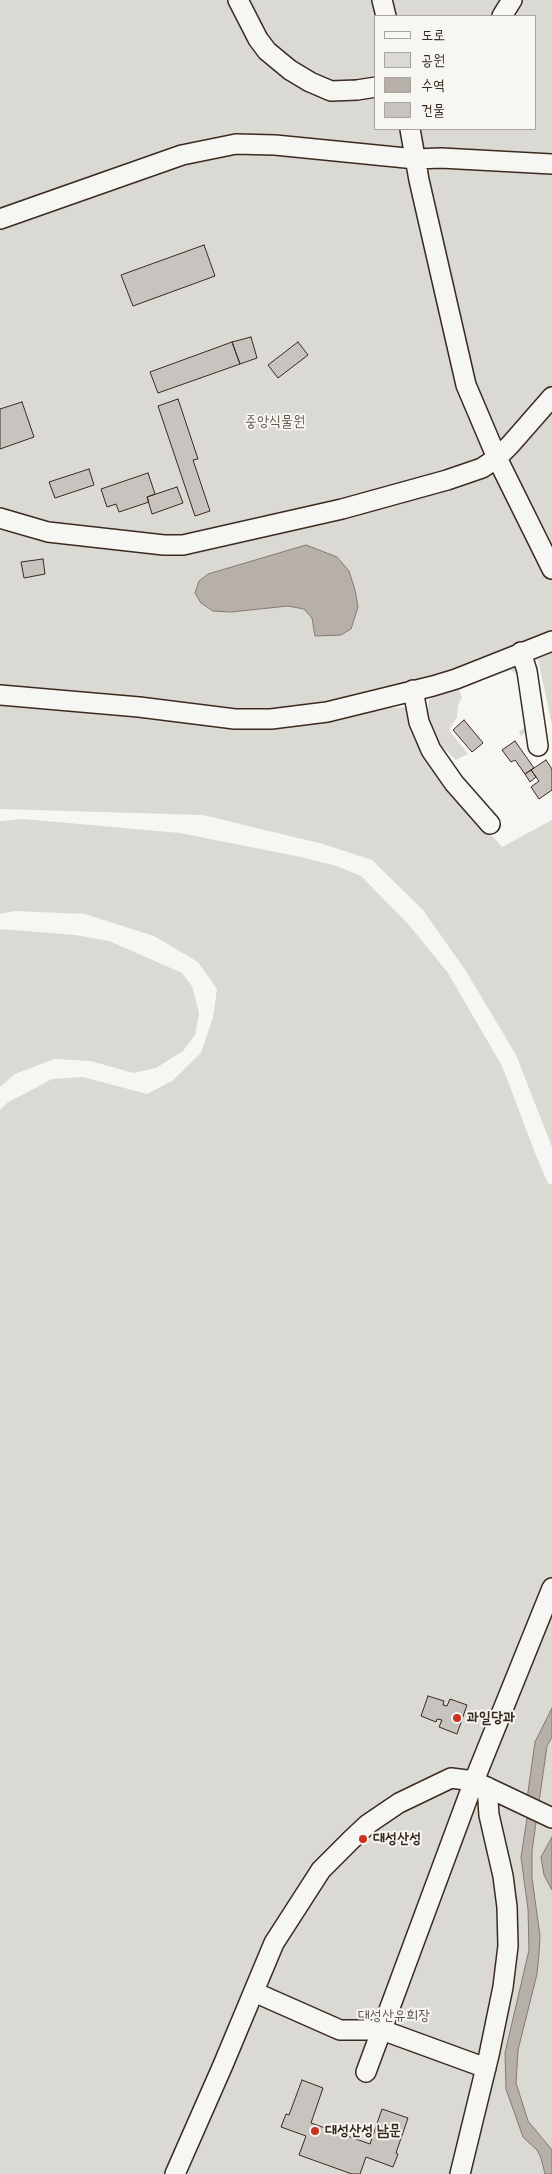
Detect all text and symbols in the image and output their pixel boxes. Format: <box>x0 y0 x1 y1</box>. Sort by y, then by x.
legend <box>374 15 537 130</box>
text: 도로 <box>421 24 445 45</box>
text: 공원 <box>421 49 445 70</box>
text: 수역 <box>421 74 445 95</box>
text: 건물 <box>421 99 445 120</box>
park label: 중앙식물원 <box>245 413 305 431</box>
place label: 과일당과 <box>467 1709 515 1727</box>
marker: 과일당과 <box>451 1712 463 1724</box>
place label: 대성산성 <box>373 1830 421 1848</box>
marker: 대성산성 <box>357 1833 369 1845</box>
park label: 대성산유희장 <box>358 2007 430 2025</box>
place label: 대성산성 남문 <box>325 2122 401 2140</box>
marker: 대성산성 남문 <box>309 2125 321 2137</box>

